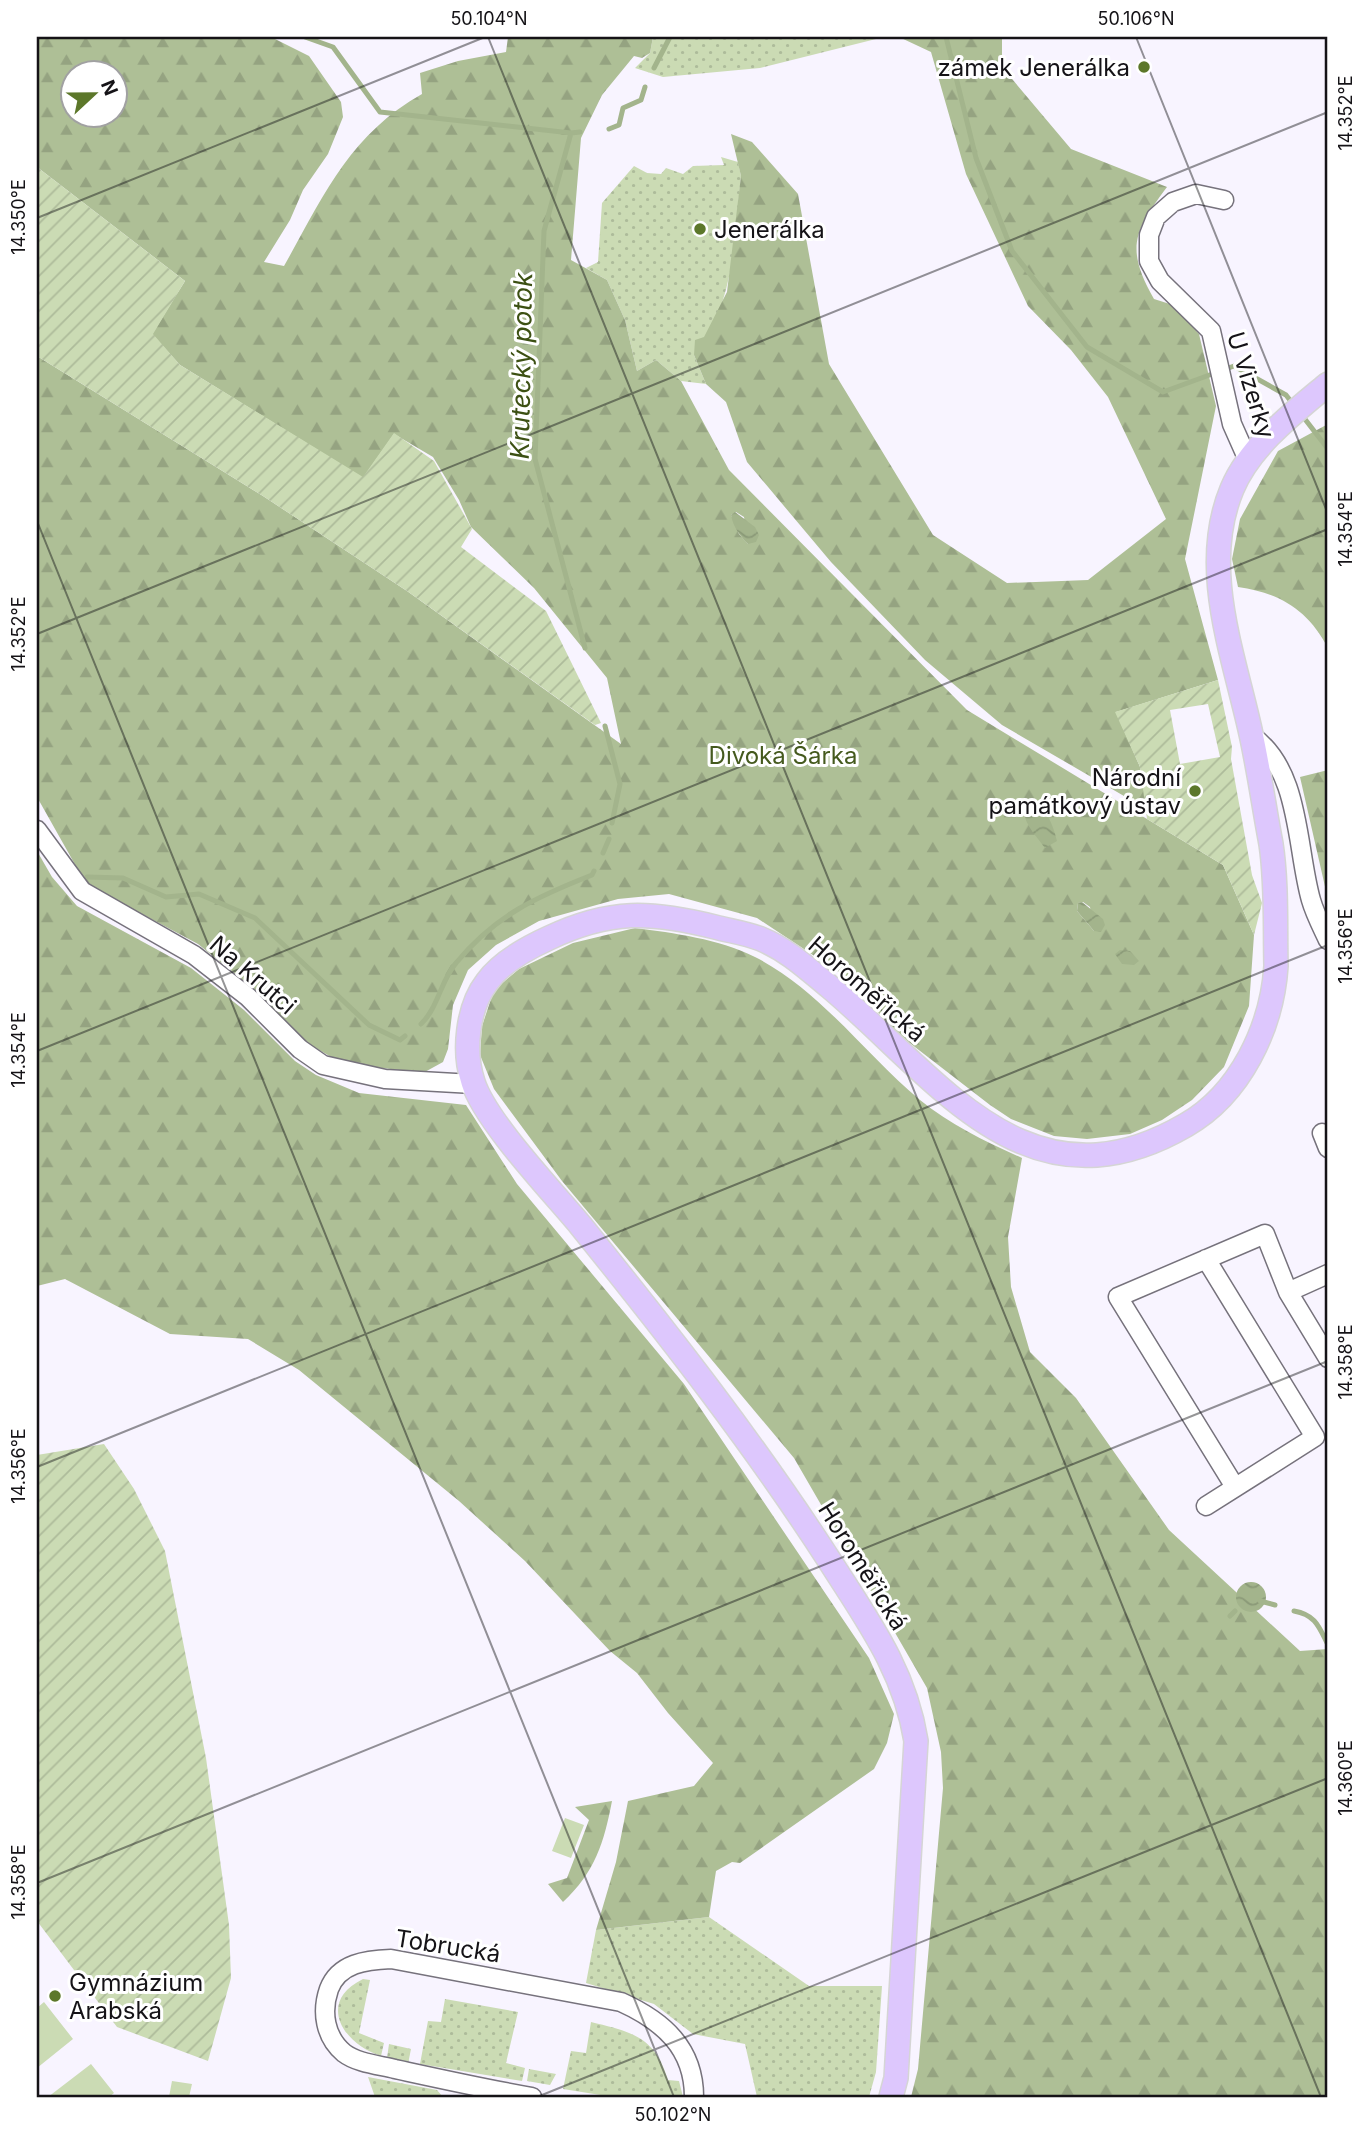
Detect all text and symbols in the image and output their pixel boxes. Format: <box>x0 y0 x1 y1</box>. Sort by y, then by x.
text: 50.104°N <box>450 8 528 29</box>
text: 50.106°N <box>1097 8 1175 29</box>
place label: zámek Jenerálka <box>937 53 1130 82</box>
marker: zámek Jenerálka <box>1136 59 1152 75</box>
north arrow <box>60 60 130 130</box>
text: 14.352°E <box>1335 75 1356 151</box>
text: N <box>96 77 123 99</box>
text: 14.350°E <box>8 179 29 255</box>
place label: Jenerálka <box>714 215 825 244</box>
marker: Jenerálka <box>692 221 708 237</box>
water label: Krutecký potok <box>504 272 538 460</box>
street label: U Vizerky <box>1221 328 1281 442</box>
text: 14.354°E <box>1335 491 1356 567</box>
text: 14.352°E <box>8 596 29 672</box>
park label: Divoká Šárka <box>709 740 857 770</box>
place label: Národní památkový ústav <box>989 763 1181 820</box>
marker: Národní památkový ústav <box>1187 783 1203 799</box>
text: 14.356°E <box>1335 908 1356 984</box>
street label: Na Krutci <box>204 930 302 1020</box>
street label: Horoměřická <box>802 930 932 1048</box>
text: 14.354°E <box>8 1012 29 1088</box>
text: 14.358°E <box>1335 1325 1356 1400</box>
text: 14.356°E <box>8 1428 29 1504</box>
street label: Horoměřická <box>812 1496 914 1636</box>
text: 14.360°E <box>1335 1740 1356 1816</box>
text: 14.358°E <box>8 1845 29 1920</box>
street label: Tobrucká <box>393 1923 503 1969</box>
place label: Gymnázium Arabská <box>69 1968 203 2025</box>
marker: Gymnázium Arabská <box>47 1988 63 2004</box>
text: 50.102°N <box>635 2104 711 2125</box>

